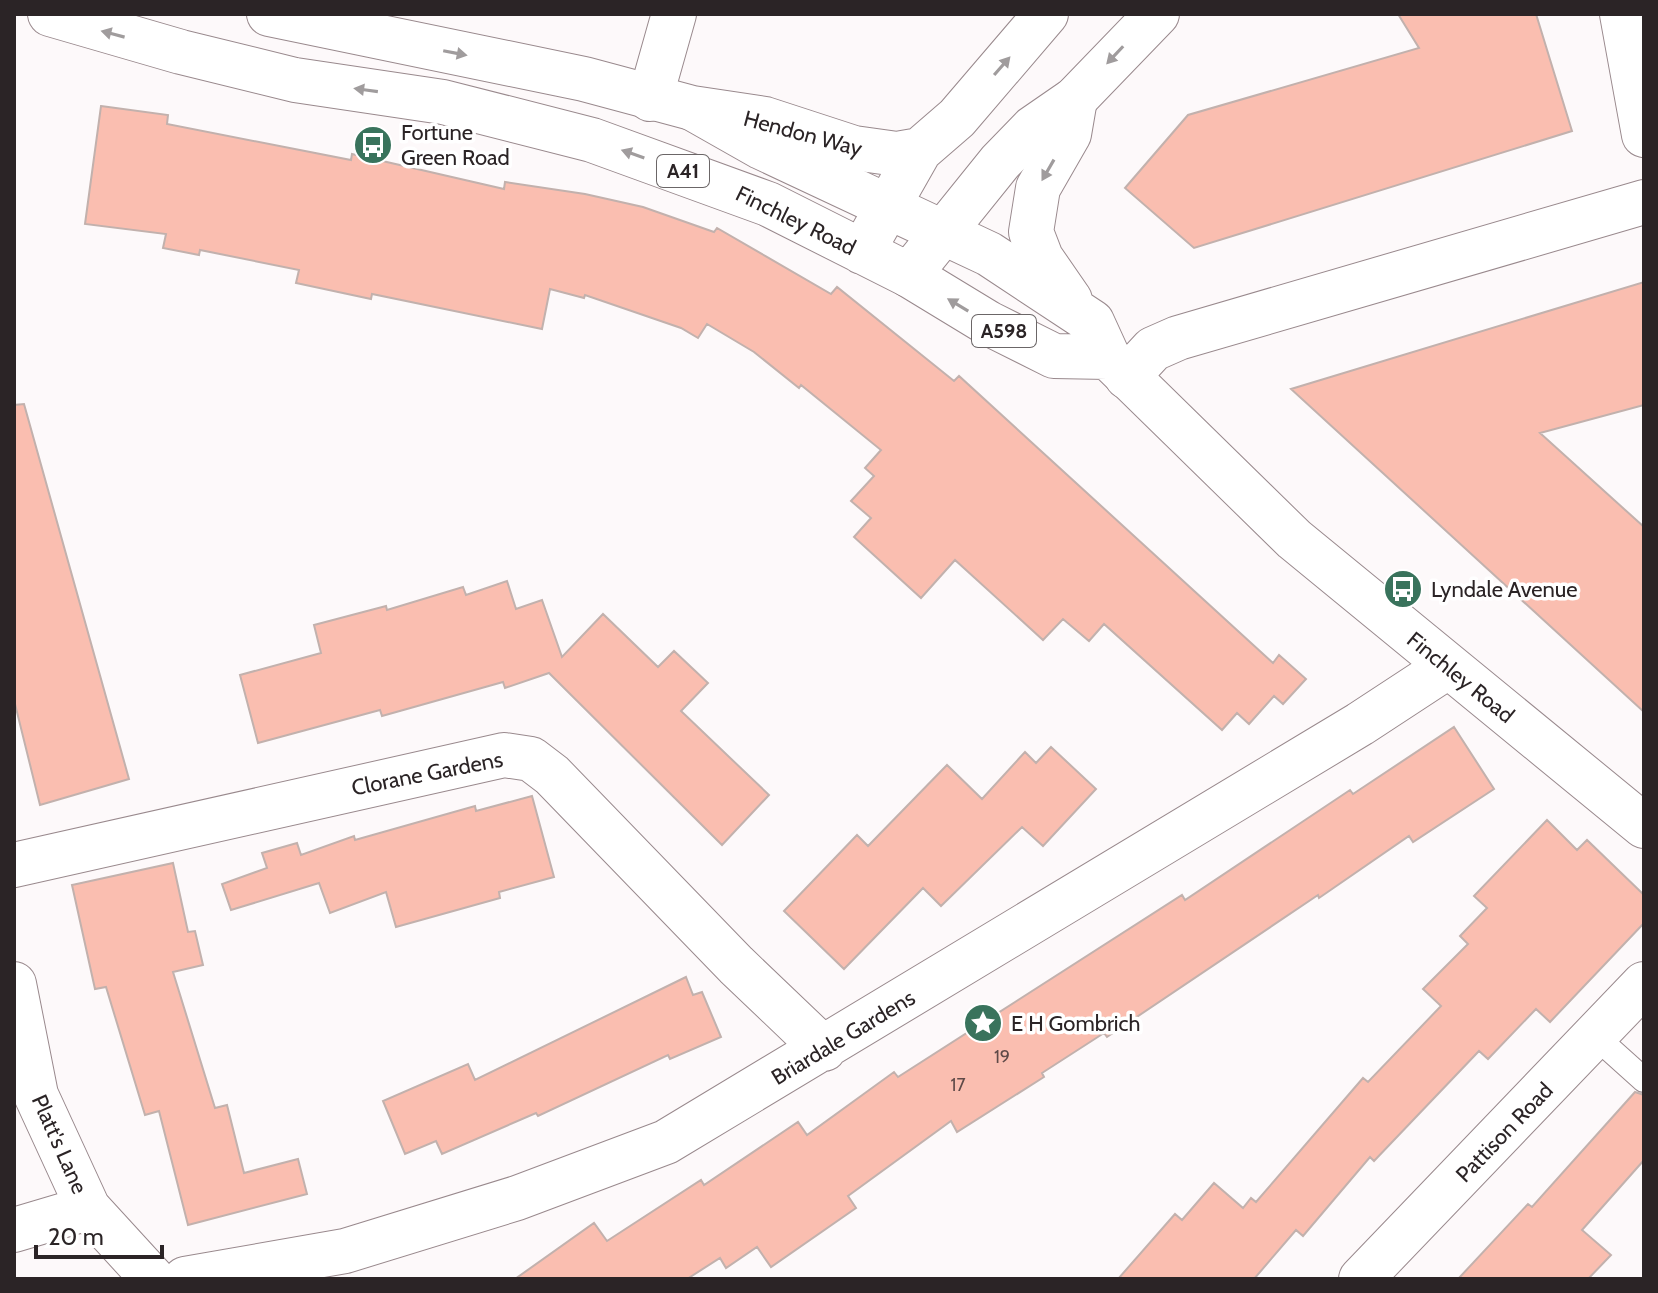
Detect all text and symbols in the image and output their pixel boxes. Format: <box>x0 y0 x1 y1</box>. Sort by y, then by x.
one-way arrow <box>100 27 125 39</box>
one-way arrow <box>1107 46 1125 65</box>
one-way arrow <box>442 47 467 59</box>
one-way arrow <box>993 56 1010 76</box>
one-way arrow <box>353 83 378 96</box>
street label: Hendon Way <box>741 105 865 162</box>
place label: Fortune Green Road <box>401 119 510 171</box>
bus stop icon: Fortune Green Road <box>352 124 394 166</box>
one-way arrow <box>620 147 644 159</box>
road number: A41 <box>657 155 709 187</box>
one-way arrow <box>1041 159 1055 182</box>
street label: Finchley Road <box>731 180 860 261</box>
one-way arrow <box>948 298 969 313</box>
road number: A598 <box>972 315 1036 347</box>
bus stop icon: Lyndale Avenue <box>1382 568 1424 610</box>
place label: Lyndale Avenue <box>1431 576 1578 603</box>
street label: Finchley Road <box>1402 626 1520 729</box>
street label: Clorane Gardens <box>349 746 505 801</box>
street label: Briardale Gardens <box>767 984 920 1091</box>
place icon: E H Gombrich <box>962 1002 1004 1044</box>
place label: E H Gombrich <box>1011 1010 1140 1037</box>
house number: 19 <box>994 1046 1010 1068</box>
house number: 17 <box>951 1074 965 1096</box>
street label: Pattison Road <box>1450 1077 1559 1188</box>
street label: Platt's Lane <box>26 1090 93 1198</box>
scale bar <box>36 1209 162 1259</box>
text: 20 m <box>48 1222 104 1251</box>

